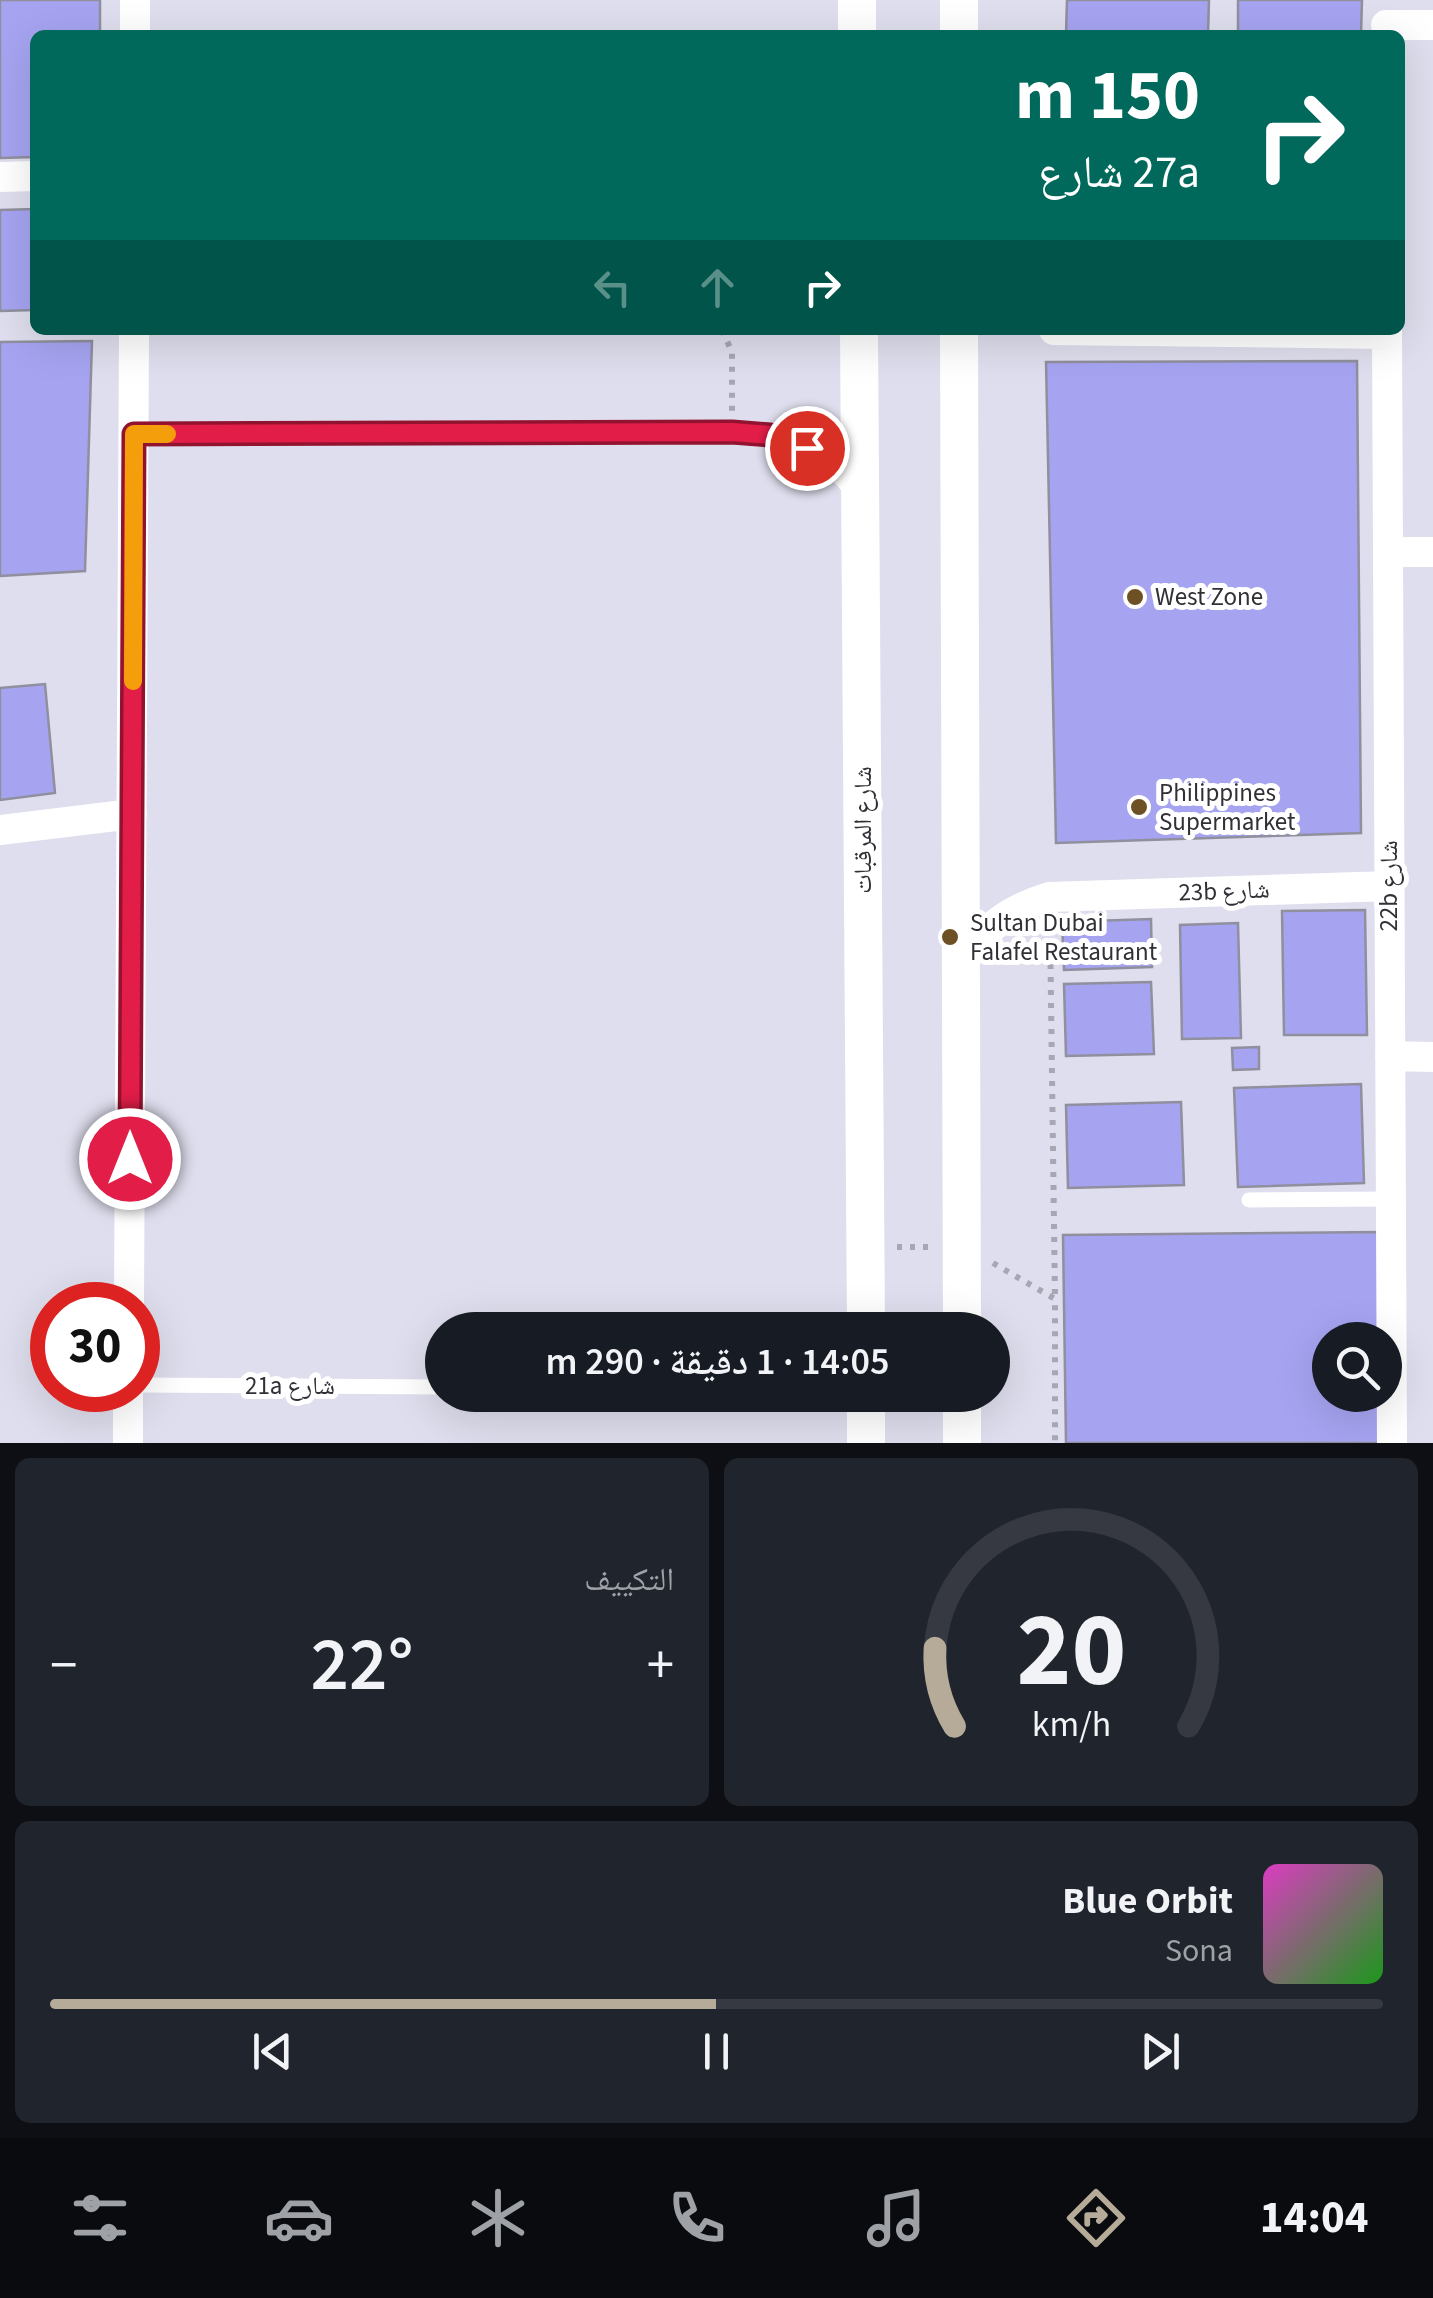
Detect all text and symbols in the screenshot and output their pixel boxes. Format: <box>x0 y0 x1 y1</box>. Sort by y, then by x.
text: 150 m <box>1015 46 1200 146</box>
icon: right <box>1235 70 1365 200</box>
text: 27a شارع <box>1038 141 1200 205</box>
icon: left <box>585 260 640 315</box>
icon: ahead <box>690 260 745 315</box>
icon: right <box>795 260 850 315</box>
pin <box>765 406 850 491</box>
icon: arrive <box>780 421 835 476</box>
place label: West Zone <box>1155 579 1263 615</box>
marker: West Zone <box>1124 586 1146 608</box>
street label: شارع المرقبات <box>845 766 881 894</box>
place label: Philippines Supermarket <box>1159 775 1296 840</box>
marker: Philippines Supermarket <box>1128 796 1150 818</box>
street label: 22b شارع <box>1371 840 1407 932</box>
street label: 23b شارع <box>1178 871 1270 911</box>
place label: Sultan Dubai Falafel Restaurant <box>970 905 1158 970</box>
marker: Sultan Dubai Falafel Restaurant <box>939 926 961 948</box>
position arrow <box>78 1107 182 1211</box>
speed limit sign: 30 <box>30 1282 160 1412</box>
map controls <box>1312 1322 1402 1412</box>
button: search <box>1312 1322 1402 1412</box>
text: 14:05 · 1 دقيقة · 290 m <box>546 1335 889 1389</box>
street label: 21a شارع <box>245 1368 335 1404</box>
text: التكييف <box>584 1557 674 1603</box>
text: 20 <box>1016 1578 1126 1726</box>
text: 22° <box>310 1612 414 1719</box>
text: − <box>50 1627 77 1705</box>
text: + <box>647 1627 674 1705</box>
text: km/h <box>1031 1699 1111 1750</box>
text: Blue Orbit <box>1062 1874 1233 1928</box>
text: Sona <box>1165 1928 1233 1974</box>
icon: previous <box>245 2024 300 2079</box>
icon: pause <box>689 2024 744 2079</box>
icon: next <box>1133 2024 1188 2079</box>
icon: filters <box>65 2183 135 2253</box>
icon: car <box>264 2183 334 2253</box>
icon: climate <box>463 2183 533 2253</box>
icon: phone <box>662 2183 732 2253</box>
icon: music <box>861 2183 931 2253</box>
icon: directions <box>1061 2183 1131 2253</box>
text: 14:04 <box>1260 2186 1368 2250</box>

